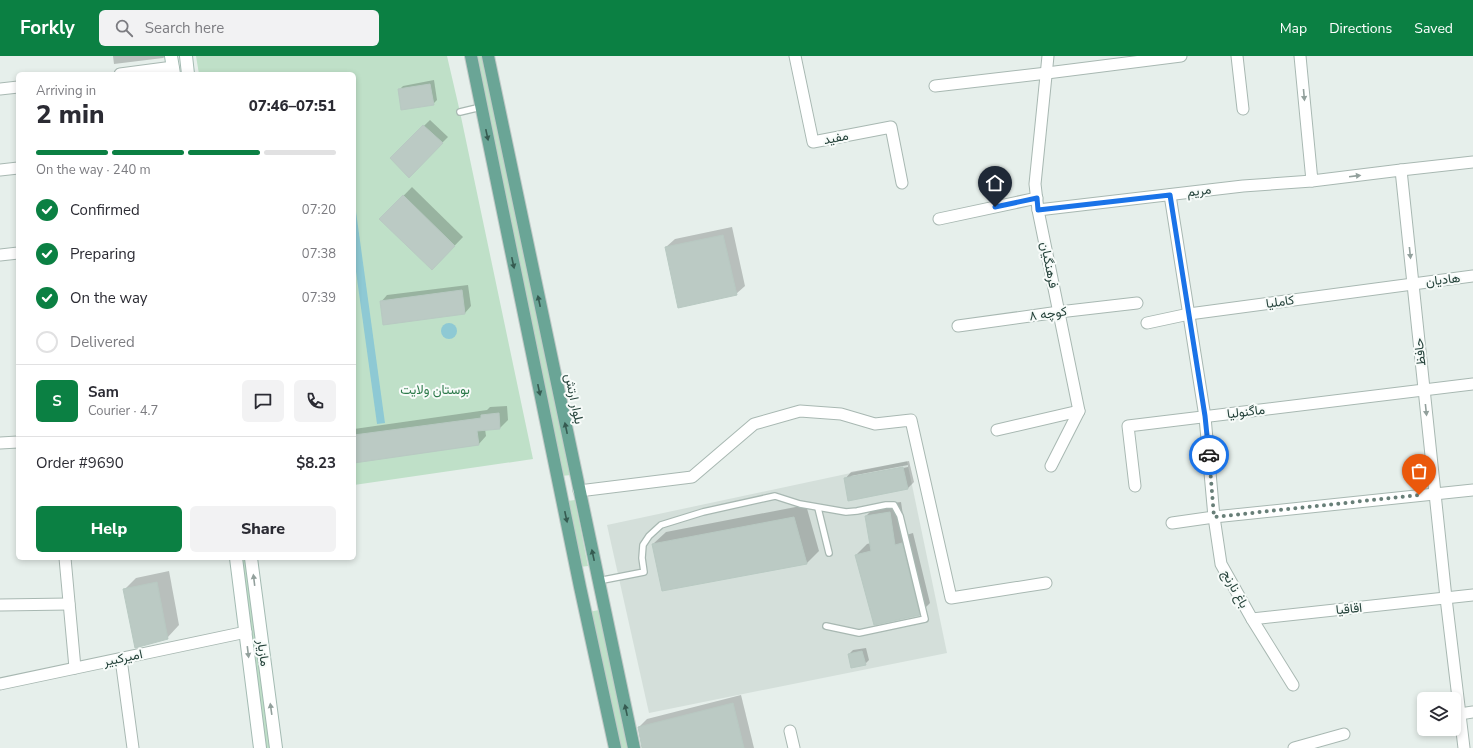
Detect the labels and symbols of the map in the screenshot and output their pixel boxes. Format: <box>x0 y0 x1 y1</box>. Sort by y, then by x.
one-way arrow <box>1300 89 1307 101</box>
street label: مفید <box>822 127 850 149</box>
one-way arrow <box>484 129 490 141</box>
pin <box>978 166 1012 207</box>
one-way arrow <box>1349 172 1361 179</box>
street label: مریم <box>1186 181 1212 201</box>
street label: فرهنگیان <box>1036 240 1062 290</box>
one-way arrow <box>1407 247 1413 259</box>
one-way arrow <box>511 257 517 269</box>
street label: هادیان <box>1425 269 1461 291</box>
street label: کاملیا <box>1265 291 1296 313</box>
one-way arrow <box>536 295 542 307</box>
street label: کوچه ۸ <box>1028 302 1068 326</box>
street label: حافظ <box>1410 337 1430 367</box>
street label: بلوار ارتش <box>560 372 588 426</box>
park label: بوستان ولایت <box>400 381 470 399</box>
one-way arrow <box>537 384 543 396</box>
street label: ماگنولیا <box>1226 401 1266 423</box>
one-way arrow <box>1423 404 1430 416</box>
one-way arrow <box>562 422 568 434</box>
courier <box>1189 435 1229 475</box>
pin <box>1402 454 1436 495</box>
one-way arrow <box>563 511 569 523</box>
one-way arrow <box>589 549 595 562</box>
street label: باغ نارنج <box>1217 567 1253 612</box>
one-way arrow <box>251 574 257 587</box>
street label: اقاقیا <box>1335 599 1363 619</box>
street label: مازیار <box>252 638 274 668</box>
street label: امیرکبیر <box>101 645 144 671</box>
one-way arrow <box>245 646 251 658</box>
one-way arrow <box>268 703 274 715</box>
one-way arrow <box>622 704 628 716</box>

